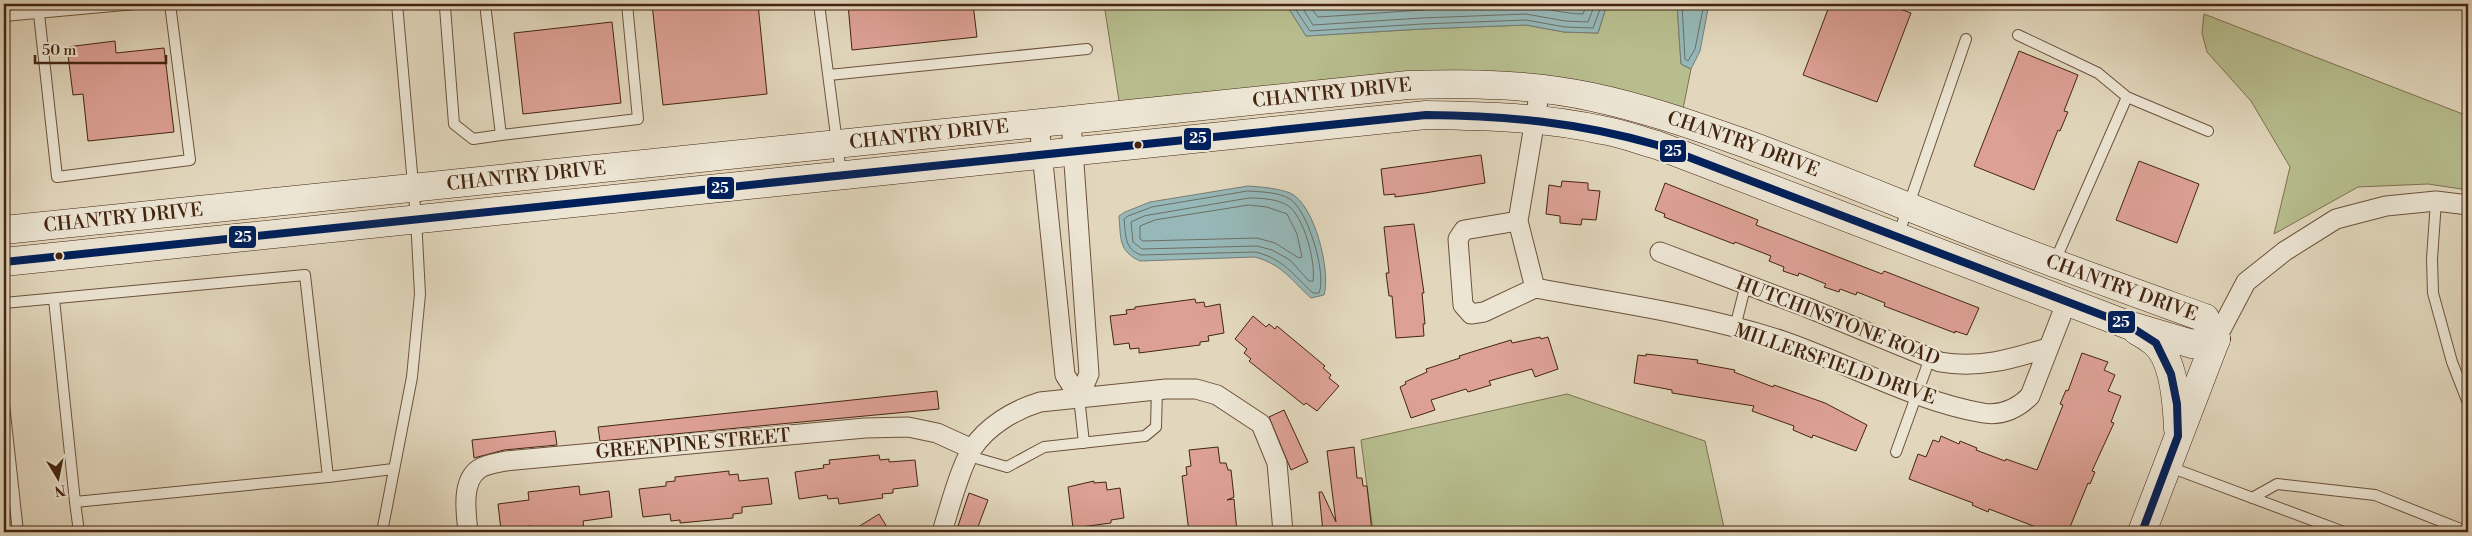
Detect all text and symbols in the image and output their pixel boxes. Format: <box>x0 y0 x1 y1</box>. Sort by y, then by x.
scale bar <box>35 32 166 64</box>
text: 50 m <box>42 41 76 60</box>
street label: CHANTRY DRIVE <box>1251 73 1413 113</box>
street label: CHANTRY DRIVE <box>1664 106 1823 182</box>
street label: CHANTRY DRIVE <box>848 114 1010 155</box>
line badge: 25 <box>1183 127 1212 151</box>
text: 25 <box>1189 130 1207 148</box>
line badge: 25 <box>1659 139 1687 163</box>
unlabelled marker <box>1133 140 1143 150</box>
text: 25 <box>1664 143 1682 161</box>
street label: CHANTRY DRIVE <box>445 156 607 196</box>
line badge: 25 <box>706 176 735 200</box>
text: 25 <box>711 180 729 198</box>
street label: CHANTRY DRIVE <box>43 198 204 238</box>
line badge: 25 <box>228 225 257 249</box>
text: 25 <box>234 229 252 247</box>
street label: CHANTRY DRIVE <box>2042 249 2201 326</box>
unlabelled marker <box>54 251 64 261</box>
street label: HUTCHINSTONE ROAD <box>1732 271 1944 371</box>
line badge: 25 <box>2107 310 2136 334</box>
text: 25 <box>2112 314 2130 332</box>
street label: MILLERSFIELD DRIVE <box>1731 318 1939 410</box>
street label: GREENPINE STREET <box>595 424 791 464</box>
north arrow <box>32 454 82 504</box>
text: N <box>53 480 67 500</box>

